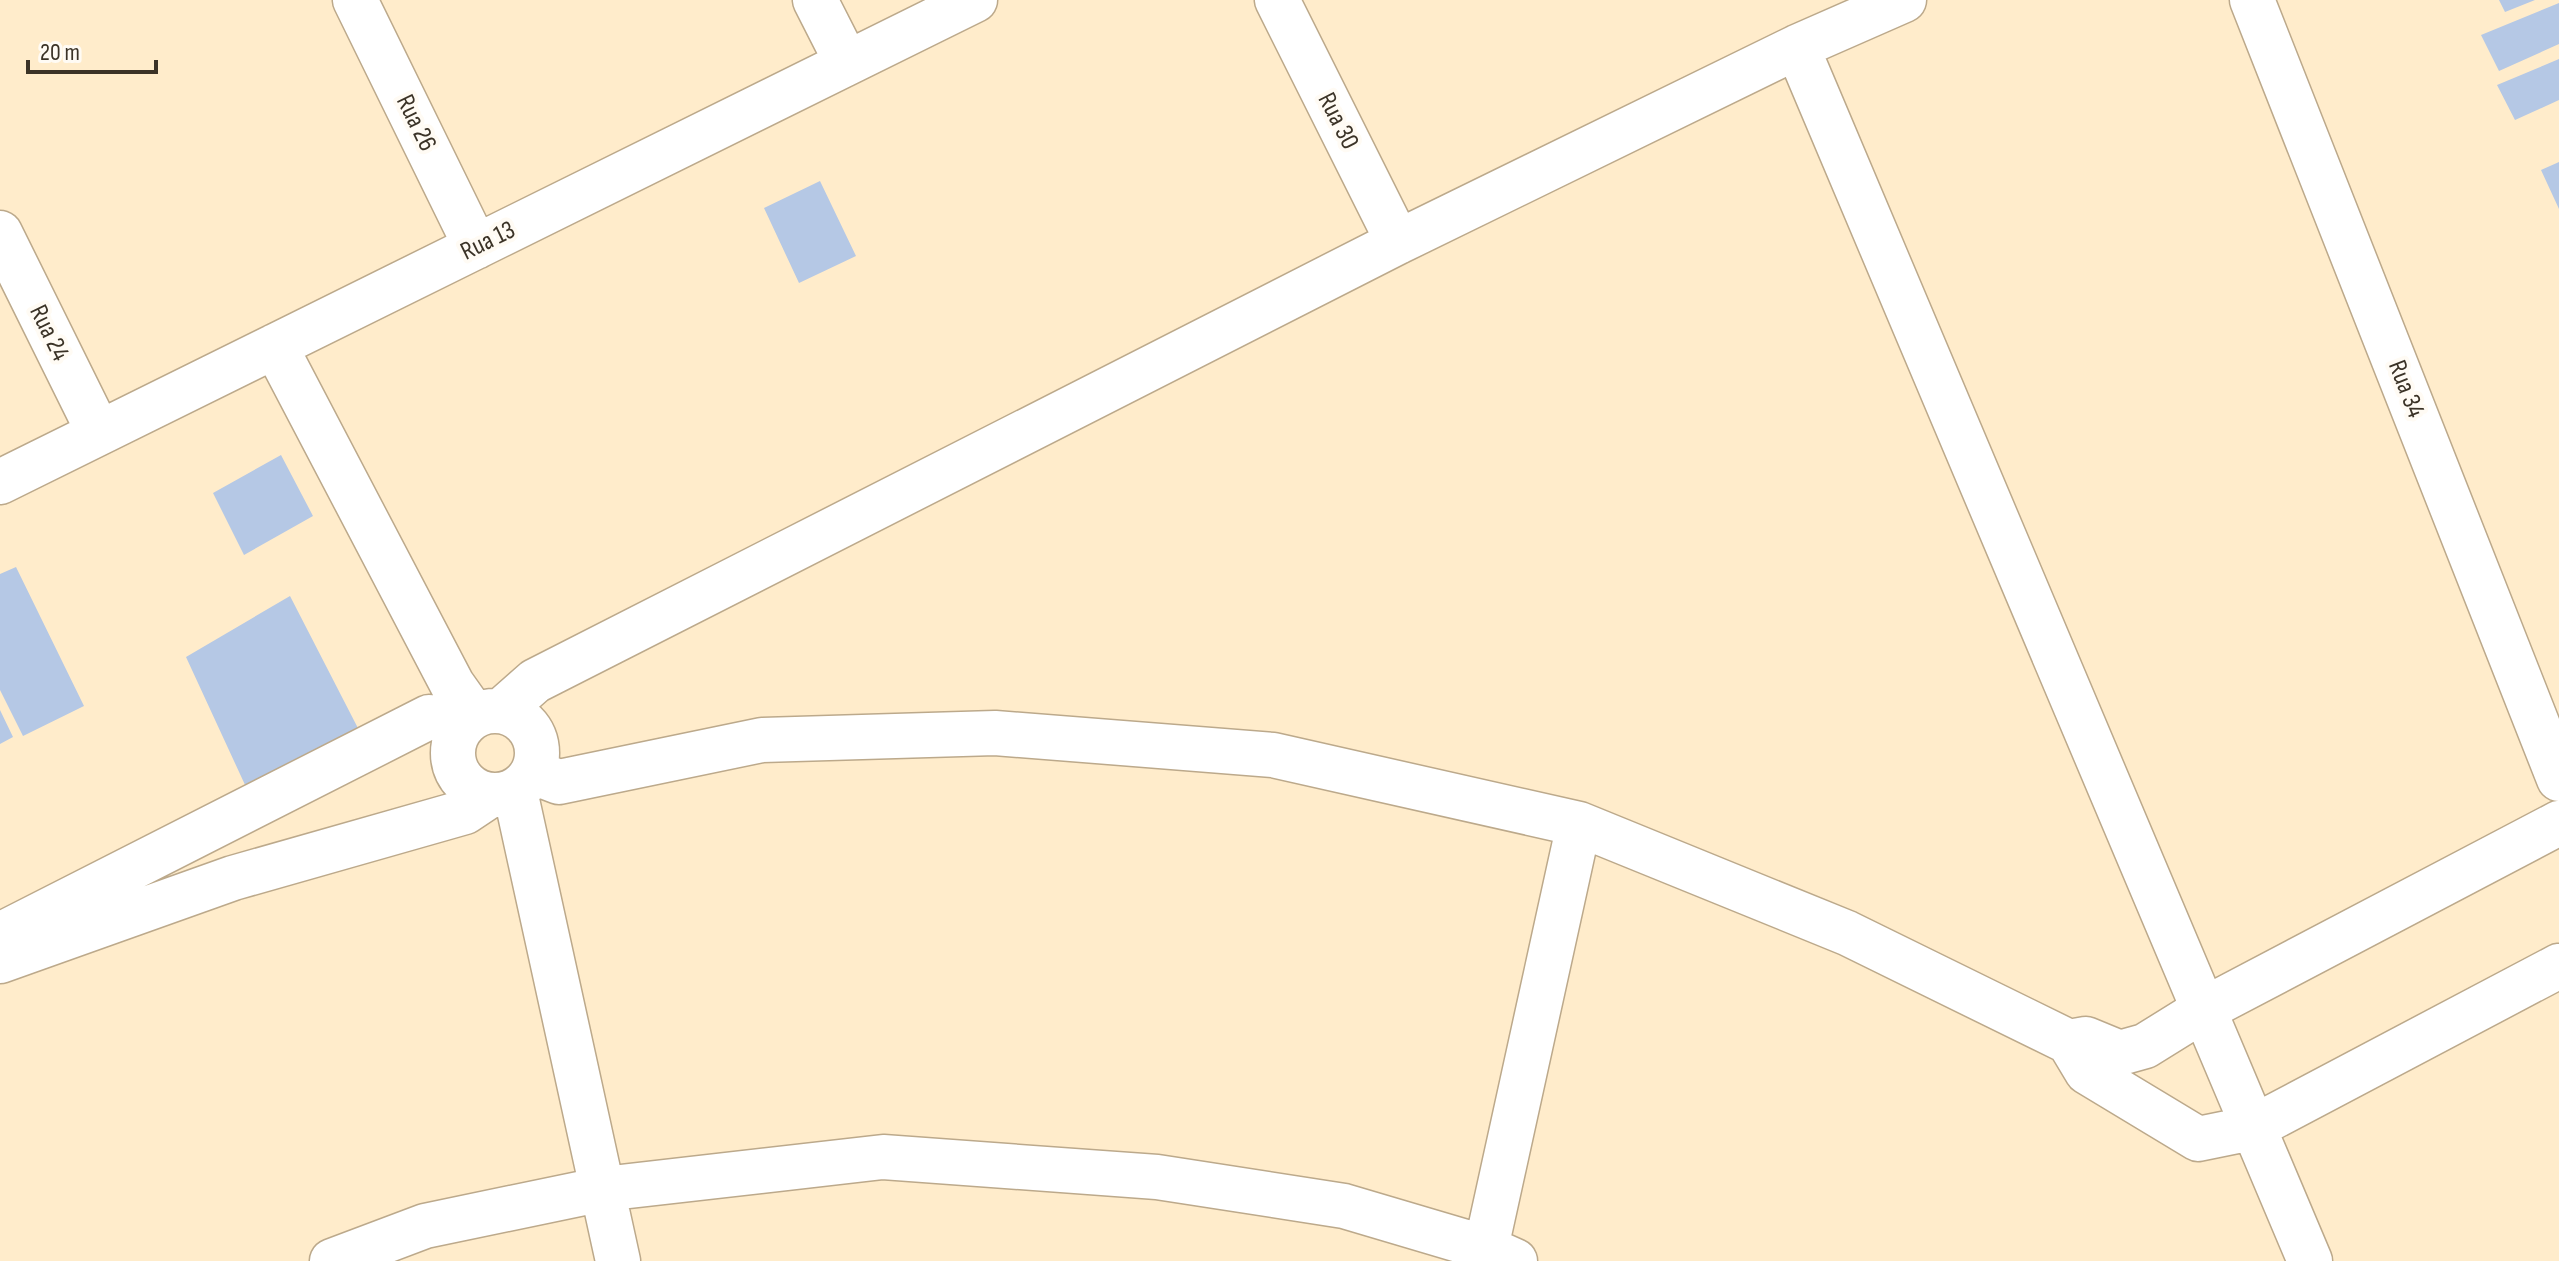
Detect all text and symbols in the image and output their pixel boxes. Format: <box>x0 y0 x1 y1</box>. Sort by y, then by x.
scale bar <box>28 24 156 74</box>
text: 20 m <box>40 38 80 67</box>
street label: Rua 30 <box>1311 87 1365 155</box>
street label: Rua 26 <box>389 90 443 156</box>
street label: Rua 13 <box>456 215 520 267</box>
street label: Rua 24 <box>22 300 76 366</box>
street label: Rua 34 <box>2381 356 2431 422</box>

